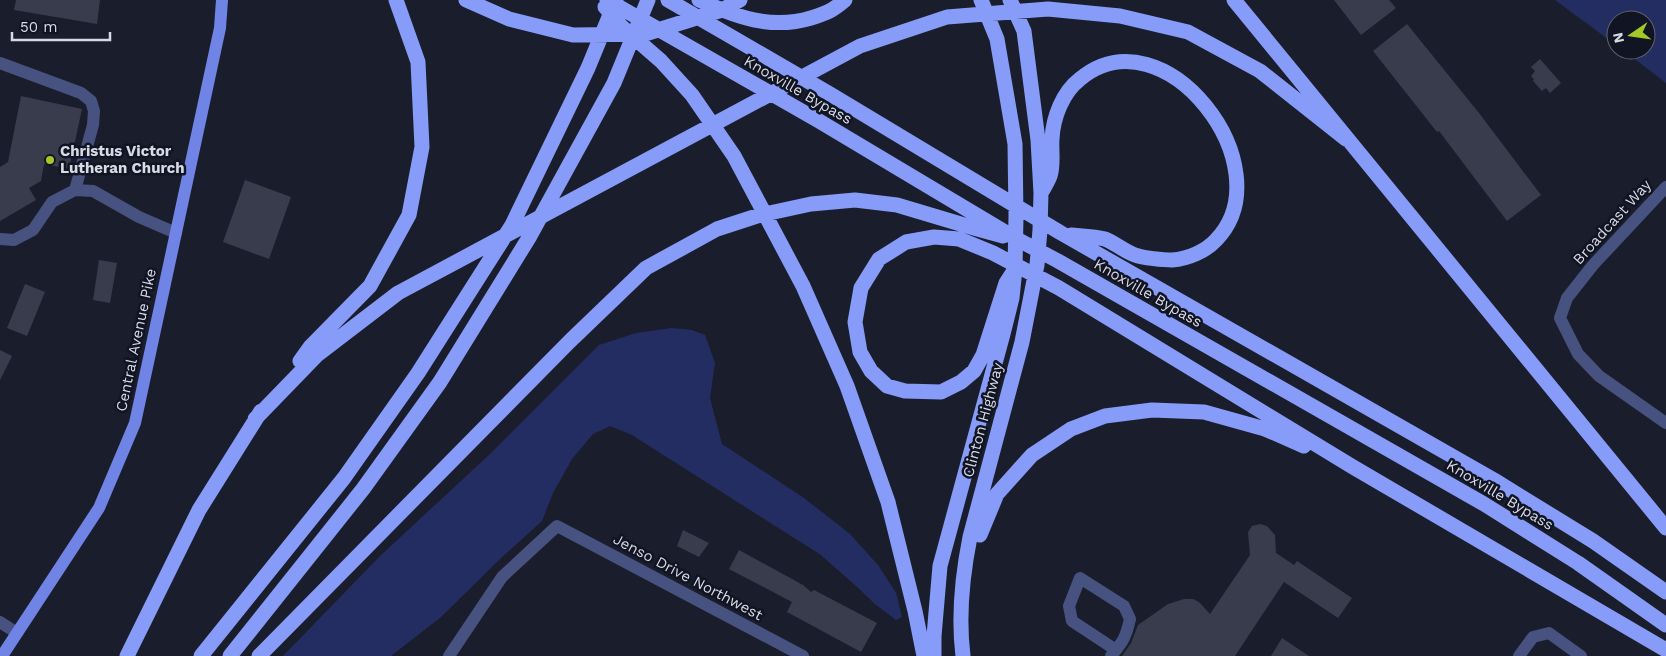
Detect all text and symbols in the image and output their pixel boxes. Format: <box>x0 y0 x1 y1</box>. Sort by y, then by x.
scale bar <box>12 10 110 42</box>
north arrow <box>1606 10 1656 60</box>
text: 50 m <box>20 18 57 36</box>
text: N <box>1609 31 1627 45</box>
street label: Knoxville Bypass <box>741 52 855 128</box>
place label: Christus Victor Lutheran Church <box>60 142 185 177</box>
marker: Christus Victor Lutheran Church <box>44 154 56 166</box>
street label: Broadcast Way <box>1569 176 1655 268</box>
street label: Knoxville Bypass <box>1091 255 1205 331</box>
street label: Central Avenue Pike <box>112 267 160 413</box>
street label: Clinton Highway <box>959 360 1007 479</box>
street label: Knoxville Bypass <box>1443 456 1557 534</box>
street label: Jenso Drive Northwest <box>610 530 767 624</box>

